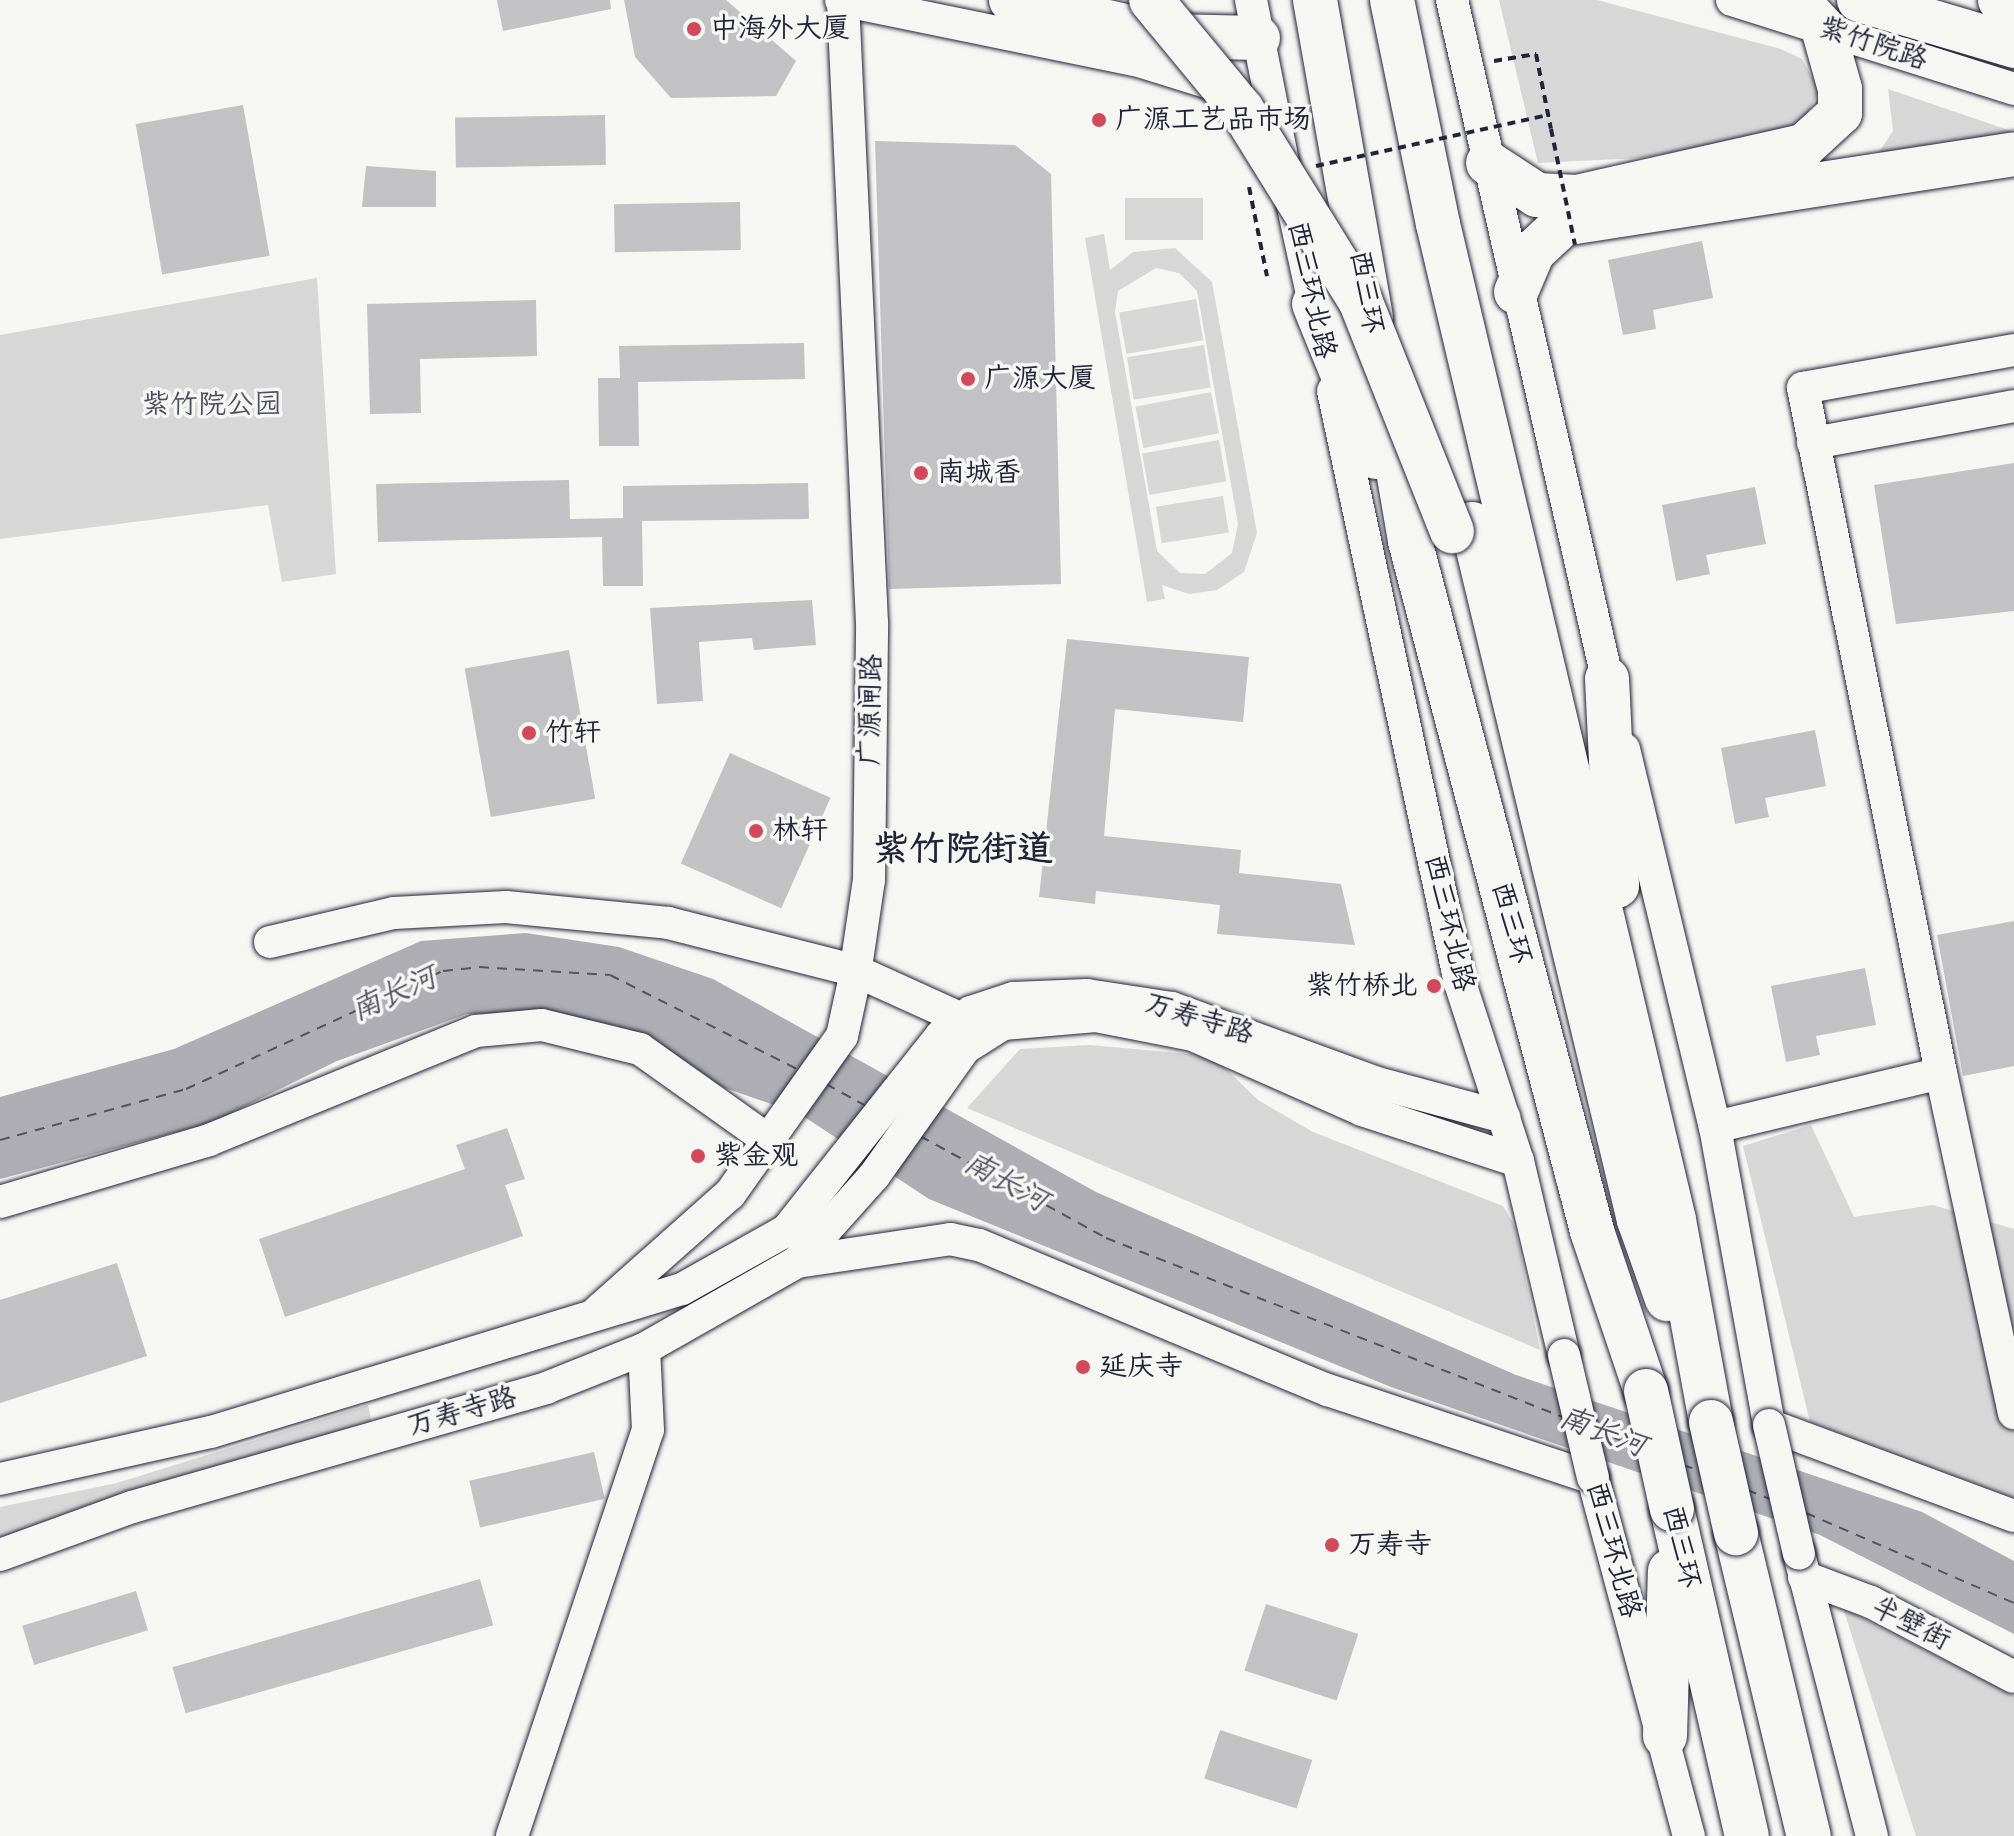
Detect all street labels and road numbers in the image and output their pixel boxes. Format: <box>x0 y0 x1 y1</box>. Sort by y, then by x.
street label: 紫竹院路 <box>1815 11 1931 77</box>
street label: 西三环北路 <box>1280 218 1342 362</box>
street label: 西三环 <box>1342 248 1390 336</box>
street label: 广源闸路 <box>853 654 889 766</box>
street label: 西三环北路 <box>1417 851 1481 995</box>
street label: 西三环 <box>1484 878 1538 968</box>
street label: 万寿寺路 <box>1141 987 1257 1051</box>
street label: 万寿寺路 <box>404 1380 520 1444</box>
street label: 西三环北路 <box>1579 1478 1647 1622</box>
street label: 西三环 <box>1655 1502 1707 1592</box>
street label: 半壁街 <box>1866 1590 1956 1658</box>

